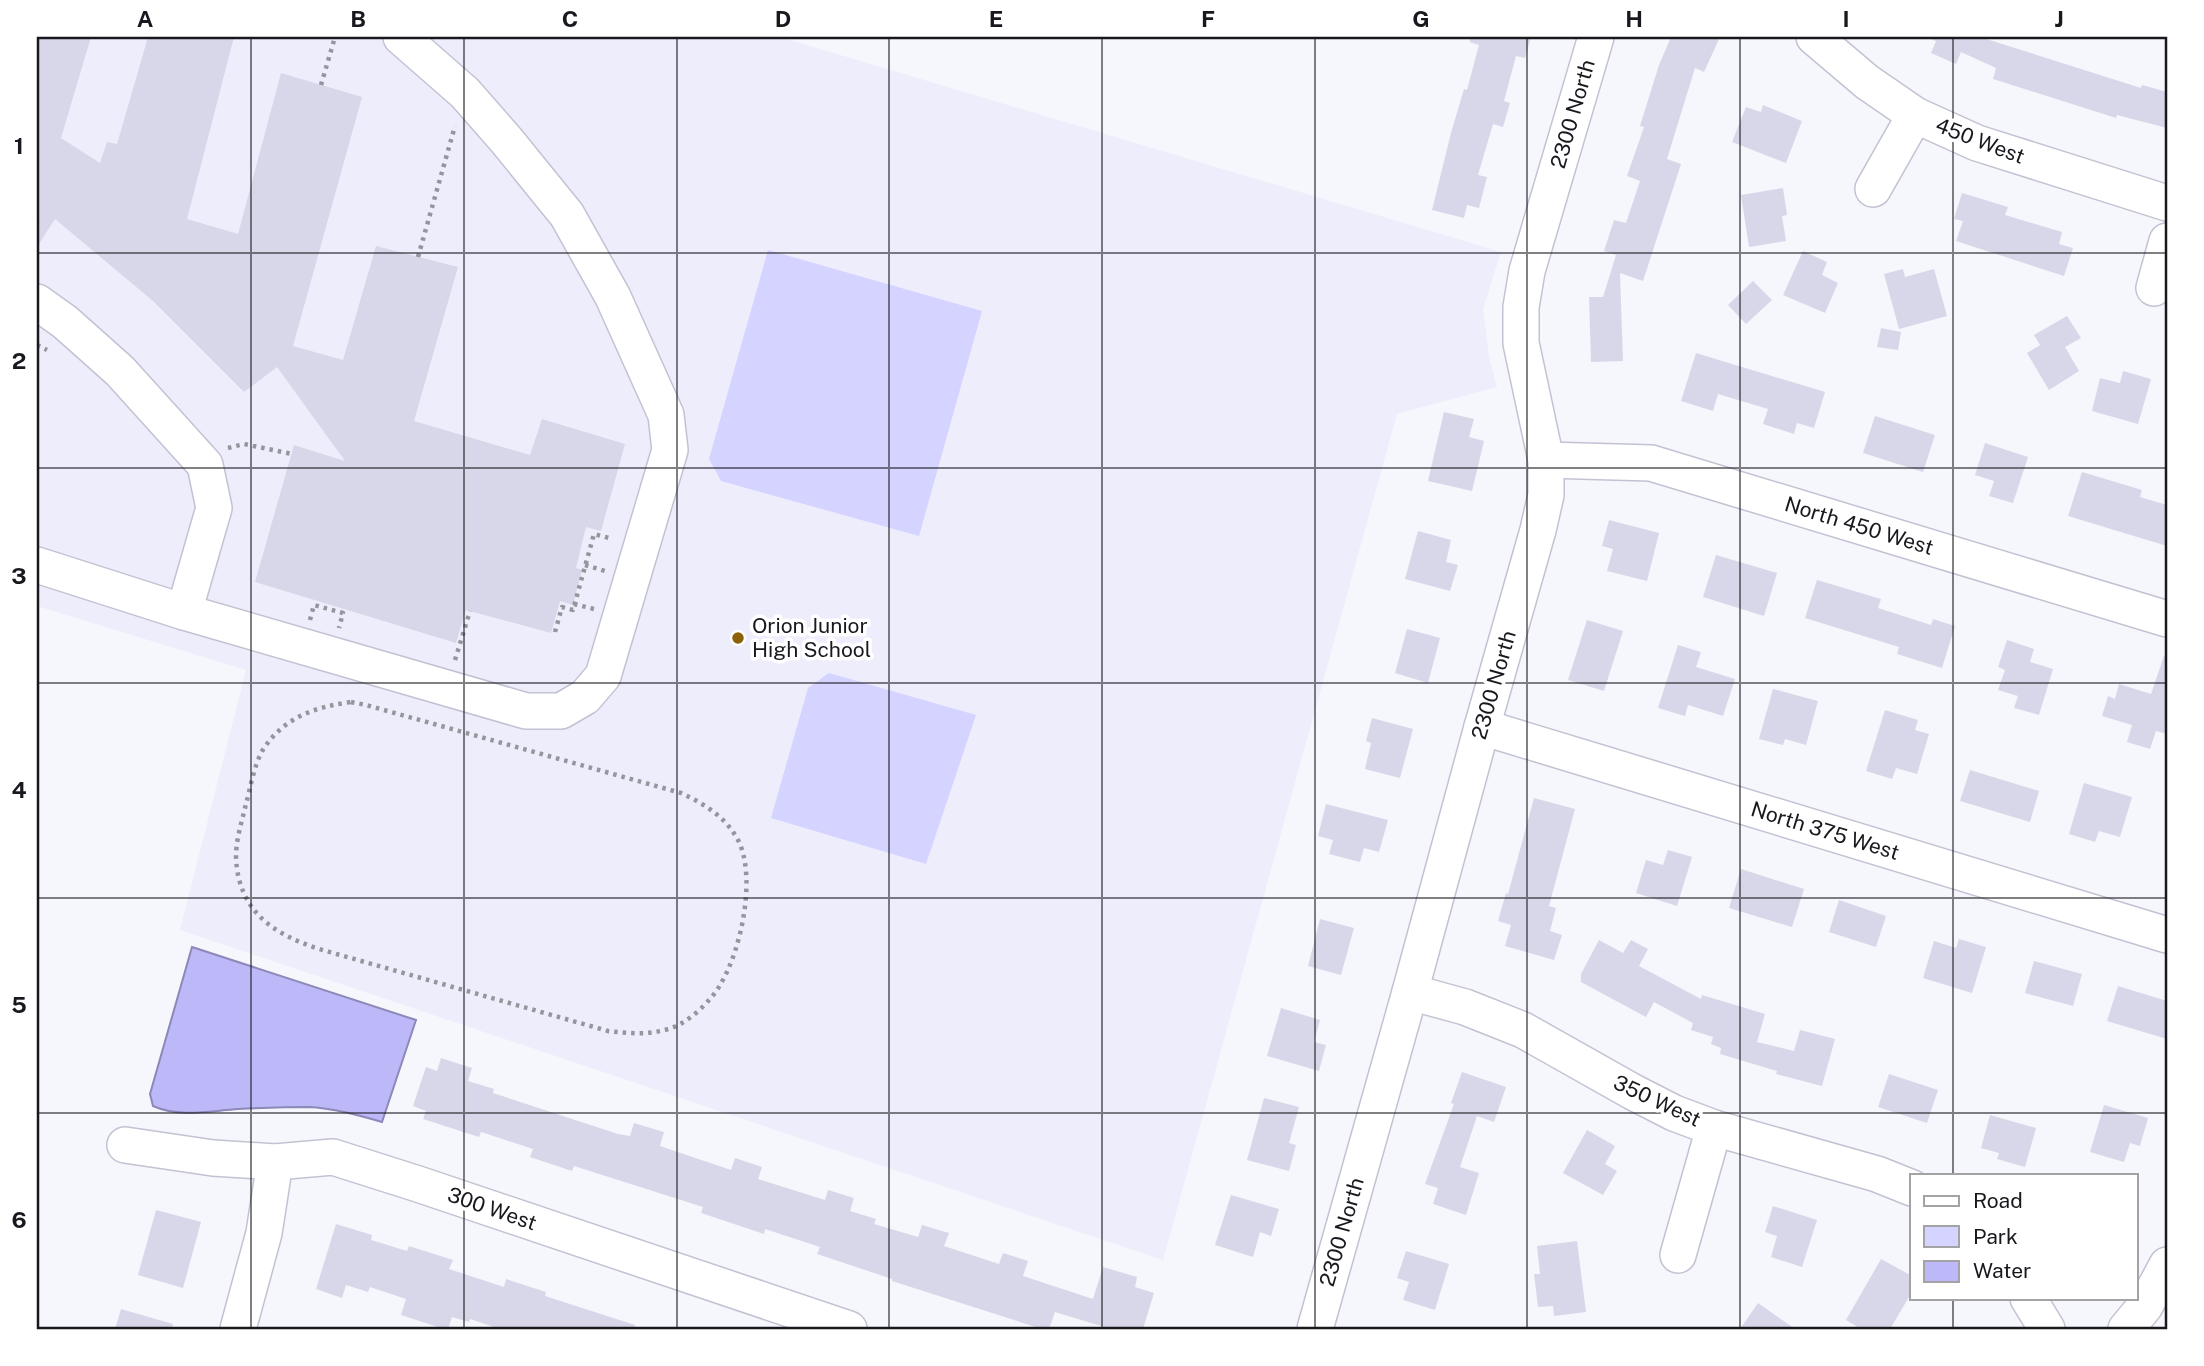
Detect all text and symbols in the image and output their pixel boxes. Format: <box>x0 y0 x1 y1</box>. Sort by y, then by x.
text: A <box>137 5 154 32</box>
text: B <box>350 5 366 32</box>
text: C <box>562 5 578 32</box>
text: D <box>775 5 791 32</box>
text: E <box>989 5 1003 32</box>
text: F <box>1201 5 1215 32</box>
text: G <box>1412 5 1430 32</box>
text: H <box>1625 5 1643 32</box>
text: I <box>1842 5 1850 32</box>
text: J <box>2054 5 2064 32</box>
street label: 2300 North <box>1545 57 1600 171</box>
street label: 450 West <box>1932 112 2028 169</box>
text: 1 <box>14 132 24 159</box>
text: 2 <box>12 347 26 374</box>
street label: North 450 West <box>1782 491 1937 560</box>
text: 3 <box>11 562 27 589</box>
place label: Orion Junior High School <box>752 613 871 662</box>
street label: 2300 North <box>1466 628 1521 742</box>
marker: Orion Junior High School <box>730 630 746 646</box>
text: 4 <box>11 776 27 803</box>
street label: North 375 West <box>1748 796 1902 865</box>
text: 5 <box>11 991 27 1018</box>
street label: 350 West <box>1610 1069 1705 1132</box>
legend <box>1910 1174 2138 1300</box>
street label: 2300 North <box>1314 1175 1369 1289</box>
street label: 300 West <box>444 1182 540 1235</box>
text: Road <box>1973 1188 2023 1213</box>
text: 6 <box>11 1206 27 1233</box>
text: Park <box>1973 1224 2018 1249</box>
text: Water <box>1973 1258 2031 1283</box>

